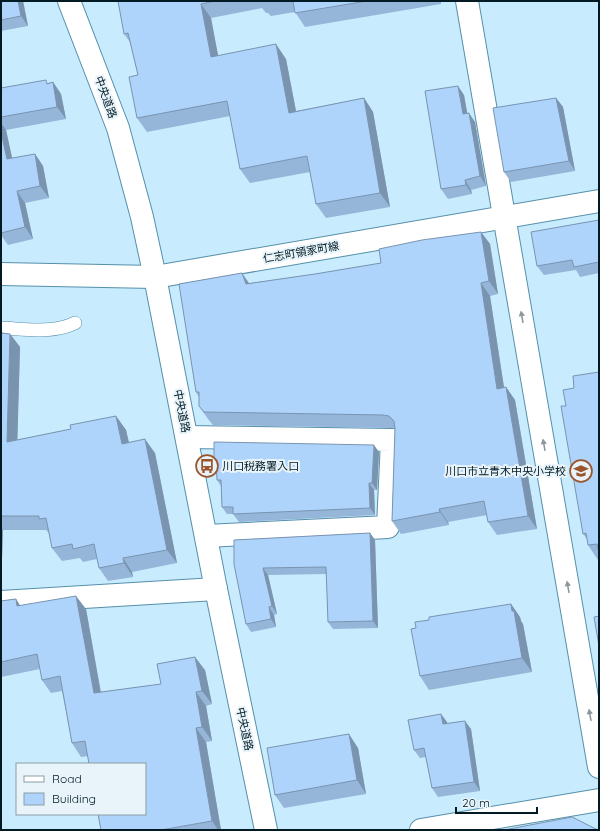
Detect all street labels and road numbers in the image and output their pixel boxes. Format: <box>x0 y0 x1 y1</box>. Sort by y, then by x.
street label: 中央道路 <box>92 74 120 120</box>
street label: 仁志町領家町線 <box>262 238 340 266</box>
street label: 中央道路 <box>171 388 193 434</box>
street label: 中央道路 <box>234 706 256 752</box>

